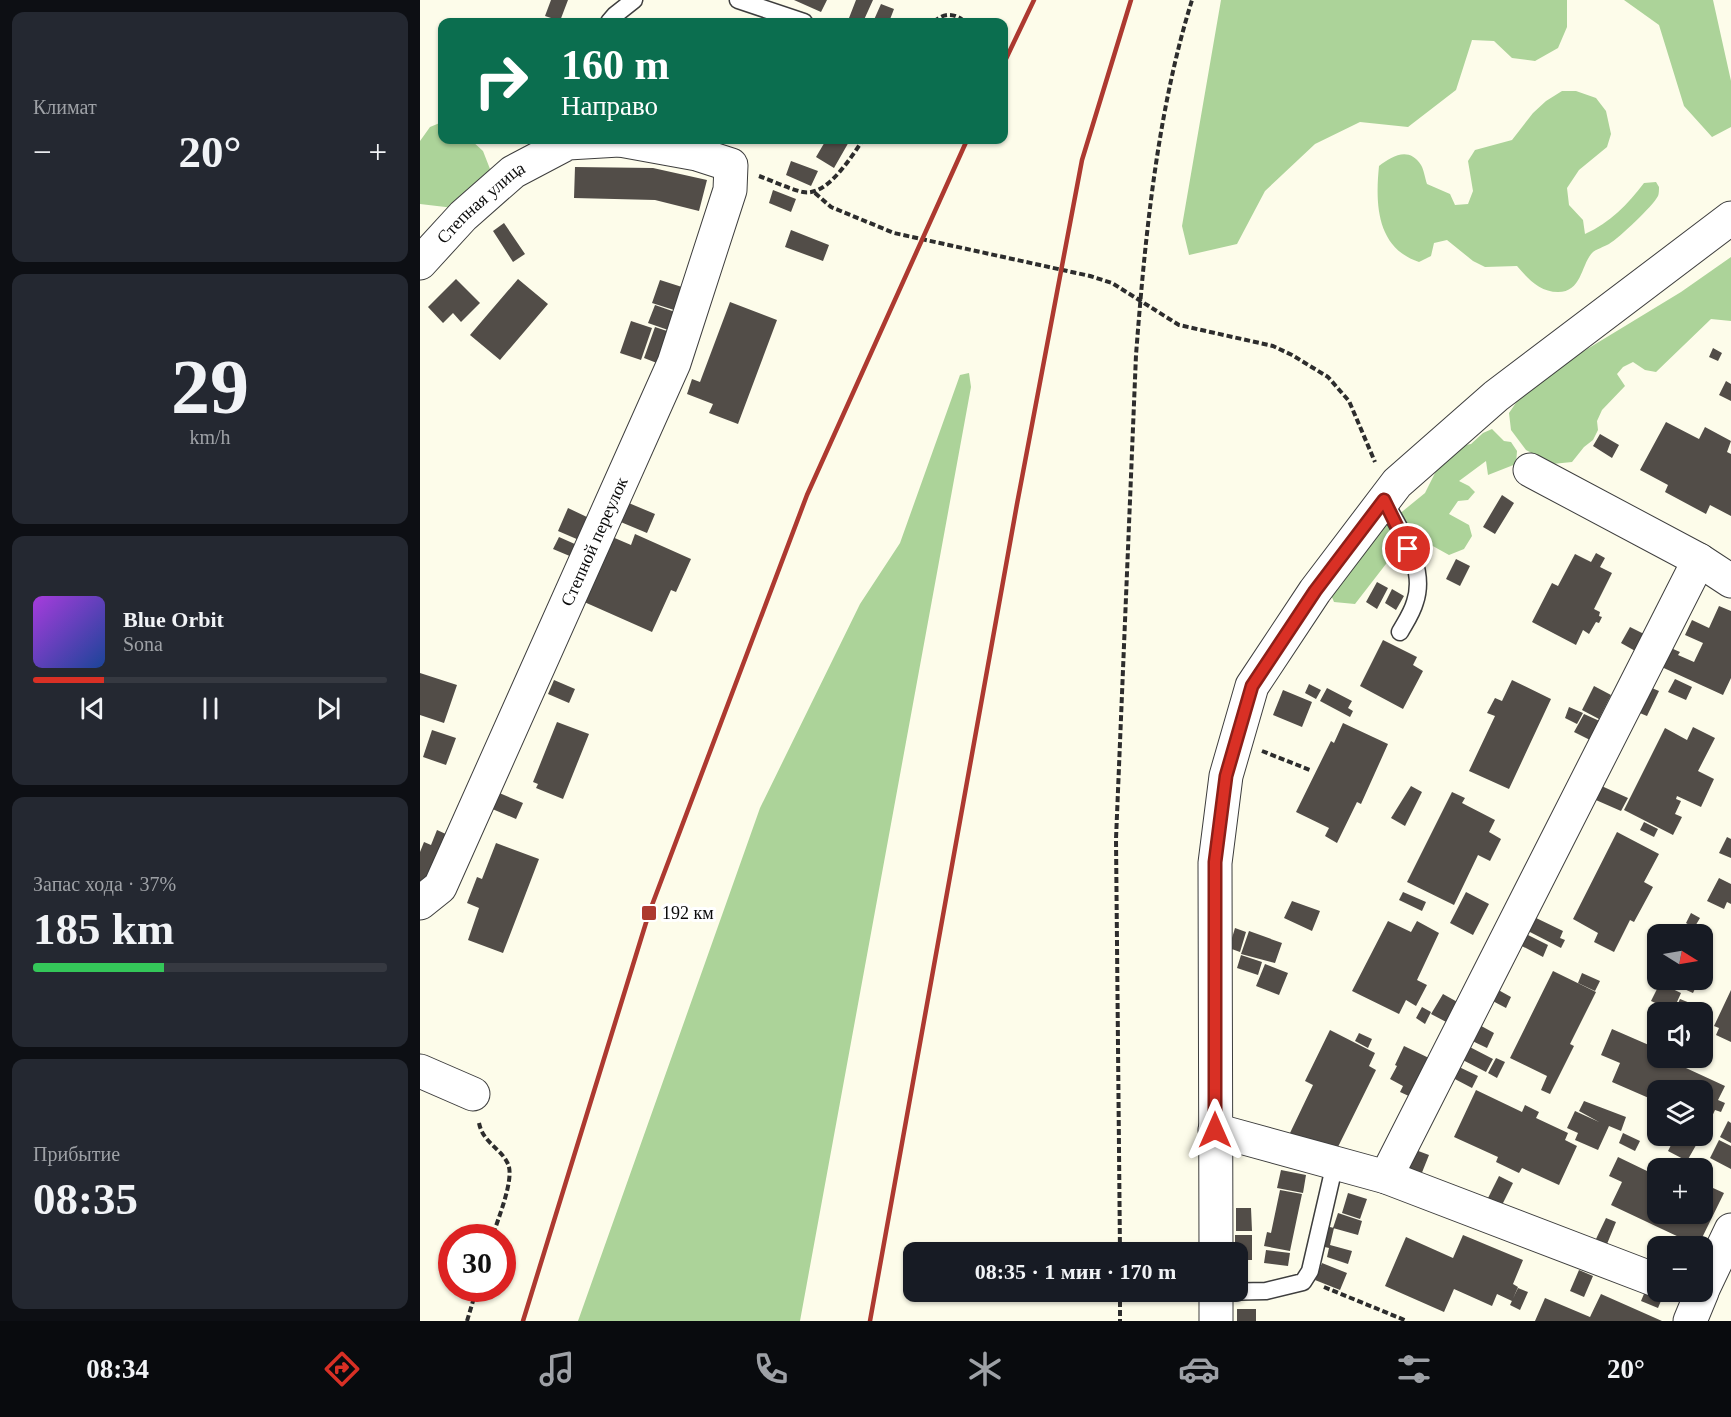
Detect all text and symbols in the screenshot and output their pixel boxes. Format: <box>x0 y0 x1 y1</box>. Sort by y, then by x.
icon: right <box>462 42 540 120</box>
text: 160 m <box>561 42 670 88</box>
text: Направо <box>561 91 658 121</box>
text: Климат <box>33 96 97 118</box>
text: 20° <box>179 127 242 177</box>
text: − <box>33 134 52 170</box>
text: + <box>368 134 387 170</box>
street label: Степная улица <box>433 158 528 248</box>
text: 29 <box>171 343 249 430</box>
text: km/h <box>189 426 231 448</box>
street label: Степной переулок <box>557 474 632 609</box>
pin <box>1382 523 1433 574</box>
icon: arrive <box>1391 532 1424 565</box>
text: Blue Orbit <box>123 607 224 632</box>
text: Sona <box>123 633 163 655</box>
icon: previous <box>76 692 109 725</box>
icon: pause <box>194 692 227 725</box>
icon: next <box>312 692 345 725</box>
text: Запас хода · 37% <box>33 873 176 895</box>
place label: 192 км <box>662 903 714 923</box>
text: 185 km <box>33 904 174 954</box>
marker: 192 км <box>640 904 658 922</box>
north arrow <box>1647 924 1713 990</box>
map controls <box>1647 924 1713 1302</box>
button: sound <box>1647 1002 1713 1068</box>
button: layers <box>1647 1080 1713 1146</box>
position arrow <box>1183 1098 1247 1162</box>
text: Прибытие <box>33 1143 120 1165</box>
button: + <box>1647 1158 1713 1224</box>
text: 08:35 <box>33 1174 138 1224</box>
speed limit sign: 30 <box>438 1224 516 1302</box>
button: − <box>1647 1236 1713 1302</box>
text: 08:35 · 1 мин · 170 m <box>975 1259 1176 1284</box>
icon: directions <box>321 1348 363 1390</box>
icon: music <box>536 1348 578 1390</box>
icon: phone <box>750 1348 792 1390</box>
icon: climate <box>964 1348 1006 1390</box>
icon: car <box>1178 1348 1220 1390</box>
icon: filters <box>1393 1348 1435 1390</box>
text: 08:34 <box>86 1354 149 1384</box>
text: 20° <box>1607 1354 1645 1384</box>

